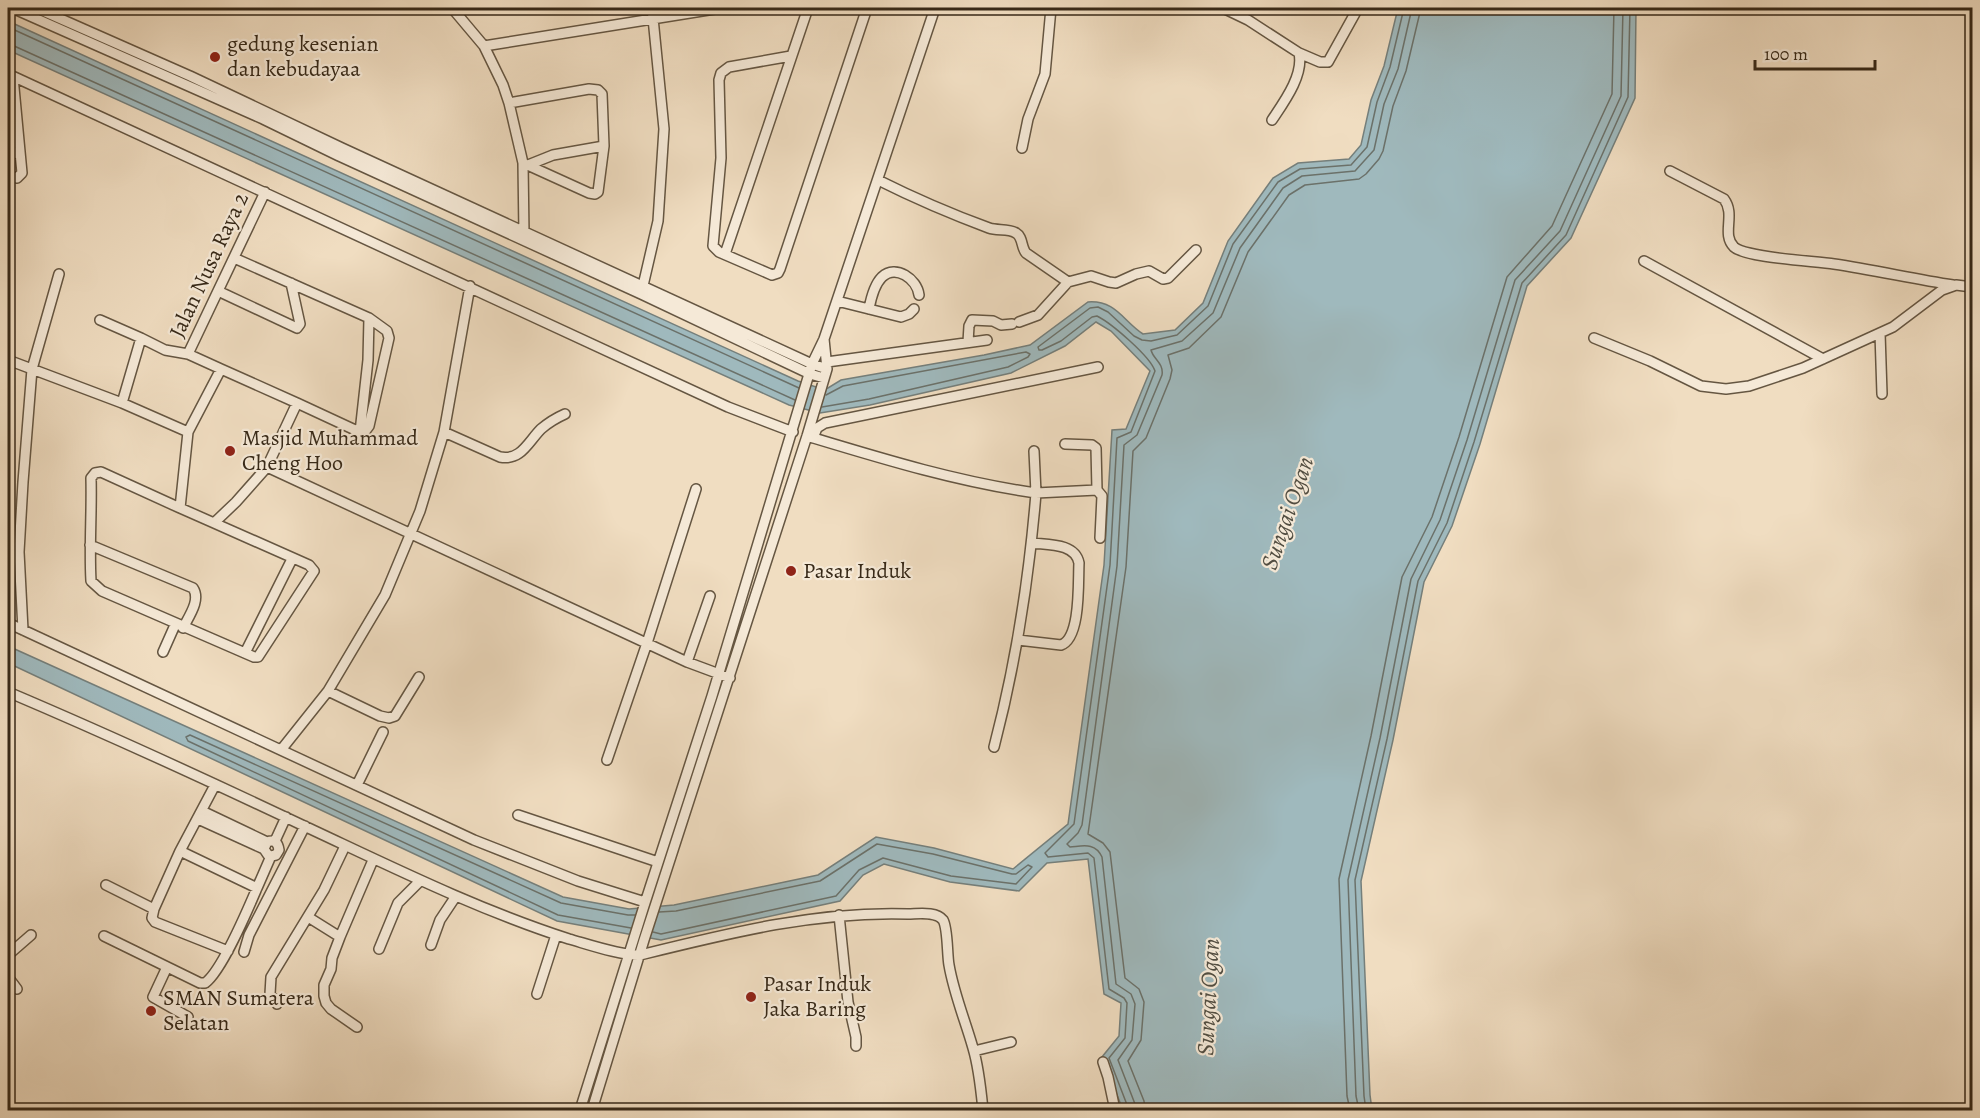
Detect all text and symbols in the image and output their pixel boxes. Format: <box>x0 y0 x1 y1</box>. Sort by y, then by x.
place label: gedung kesenian dan kebudayaa <box>227 29 379 84</box>
scale bar <box>1755 33 1875 71</box>
text: 100 m <box>1764 42 1808 66</box>
marker: gedung kesenian dan kebudayaa <box>208 50 222 64</box>
street label: Jalan Nusa Raya 2 <box>162 187 256 343</box>
place label: Masjid Muhammad Cheng Hoo <box>242 423 418 478</box>
marker: Masjid Muhammad Cheng Hoo <box>223 444 237 458</box>
water label: Sungai Ogan <box>1253 452 1321 574</box>
place label: Pasar Induk <box>803 556 911 586</box>
marker: Pasar Induk <box>784 564 798 578</box>
water label: Sungai Ogan <box>1189 937 1227 1056</box>
place label: Pasar Induk Jaka Baring <box>763 969 871 1024</box>
place label: SMAN Sumatera Selatan <box>163 983 315 1038</box>
marker: Pasar Induk Jaka Baring <box>744 990 758 1004</box>
marker: SMAN Sumatera Selatan <box>144 1004 158 1018</box>

